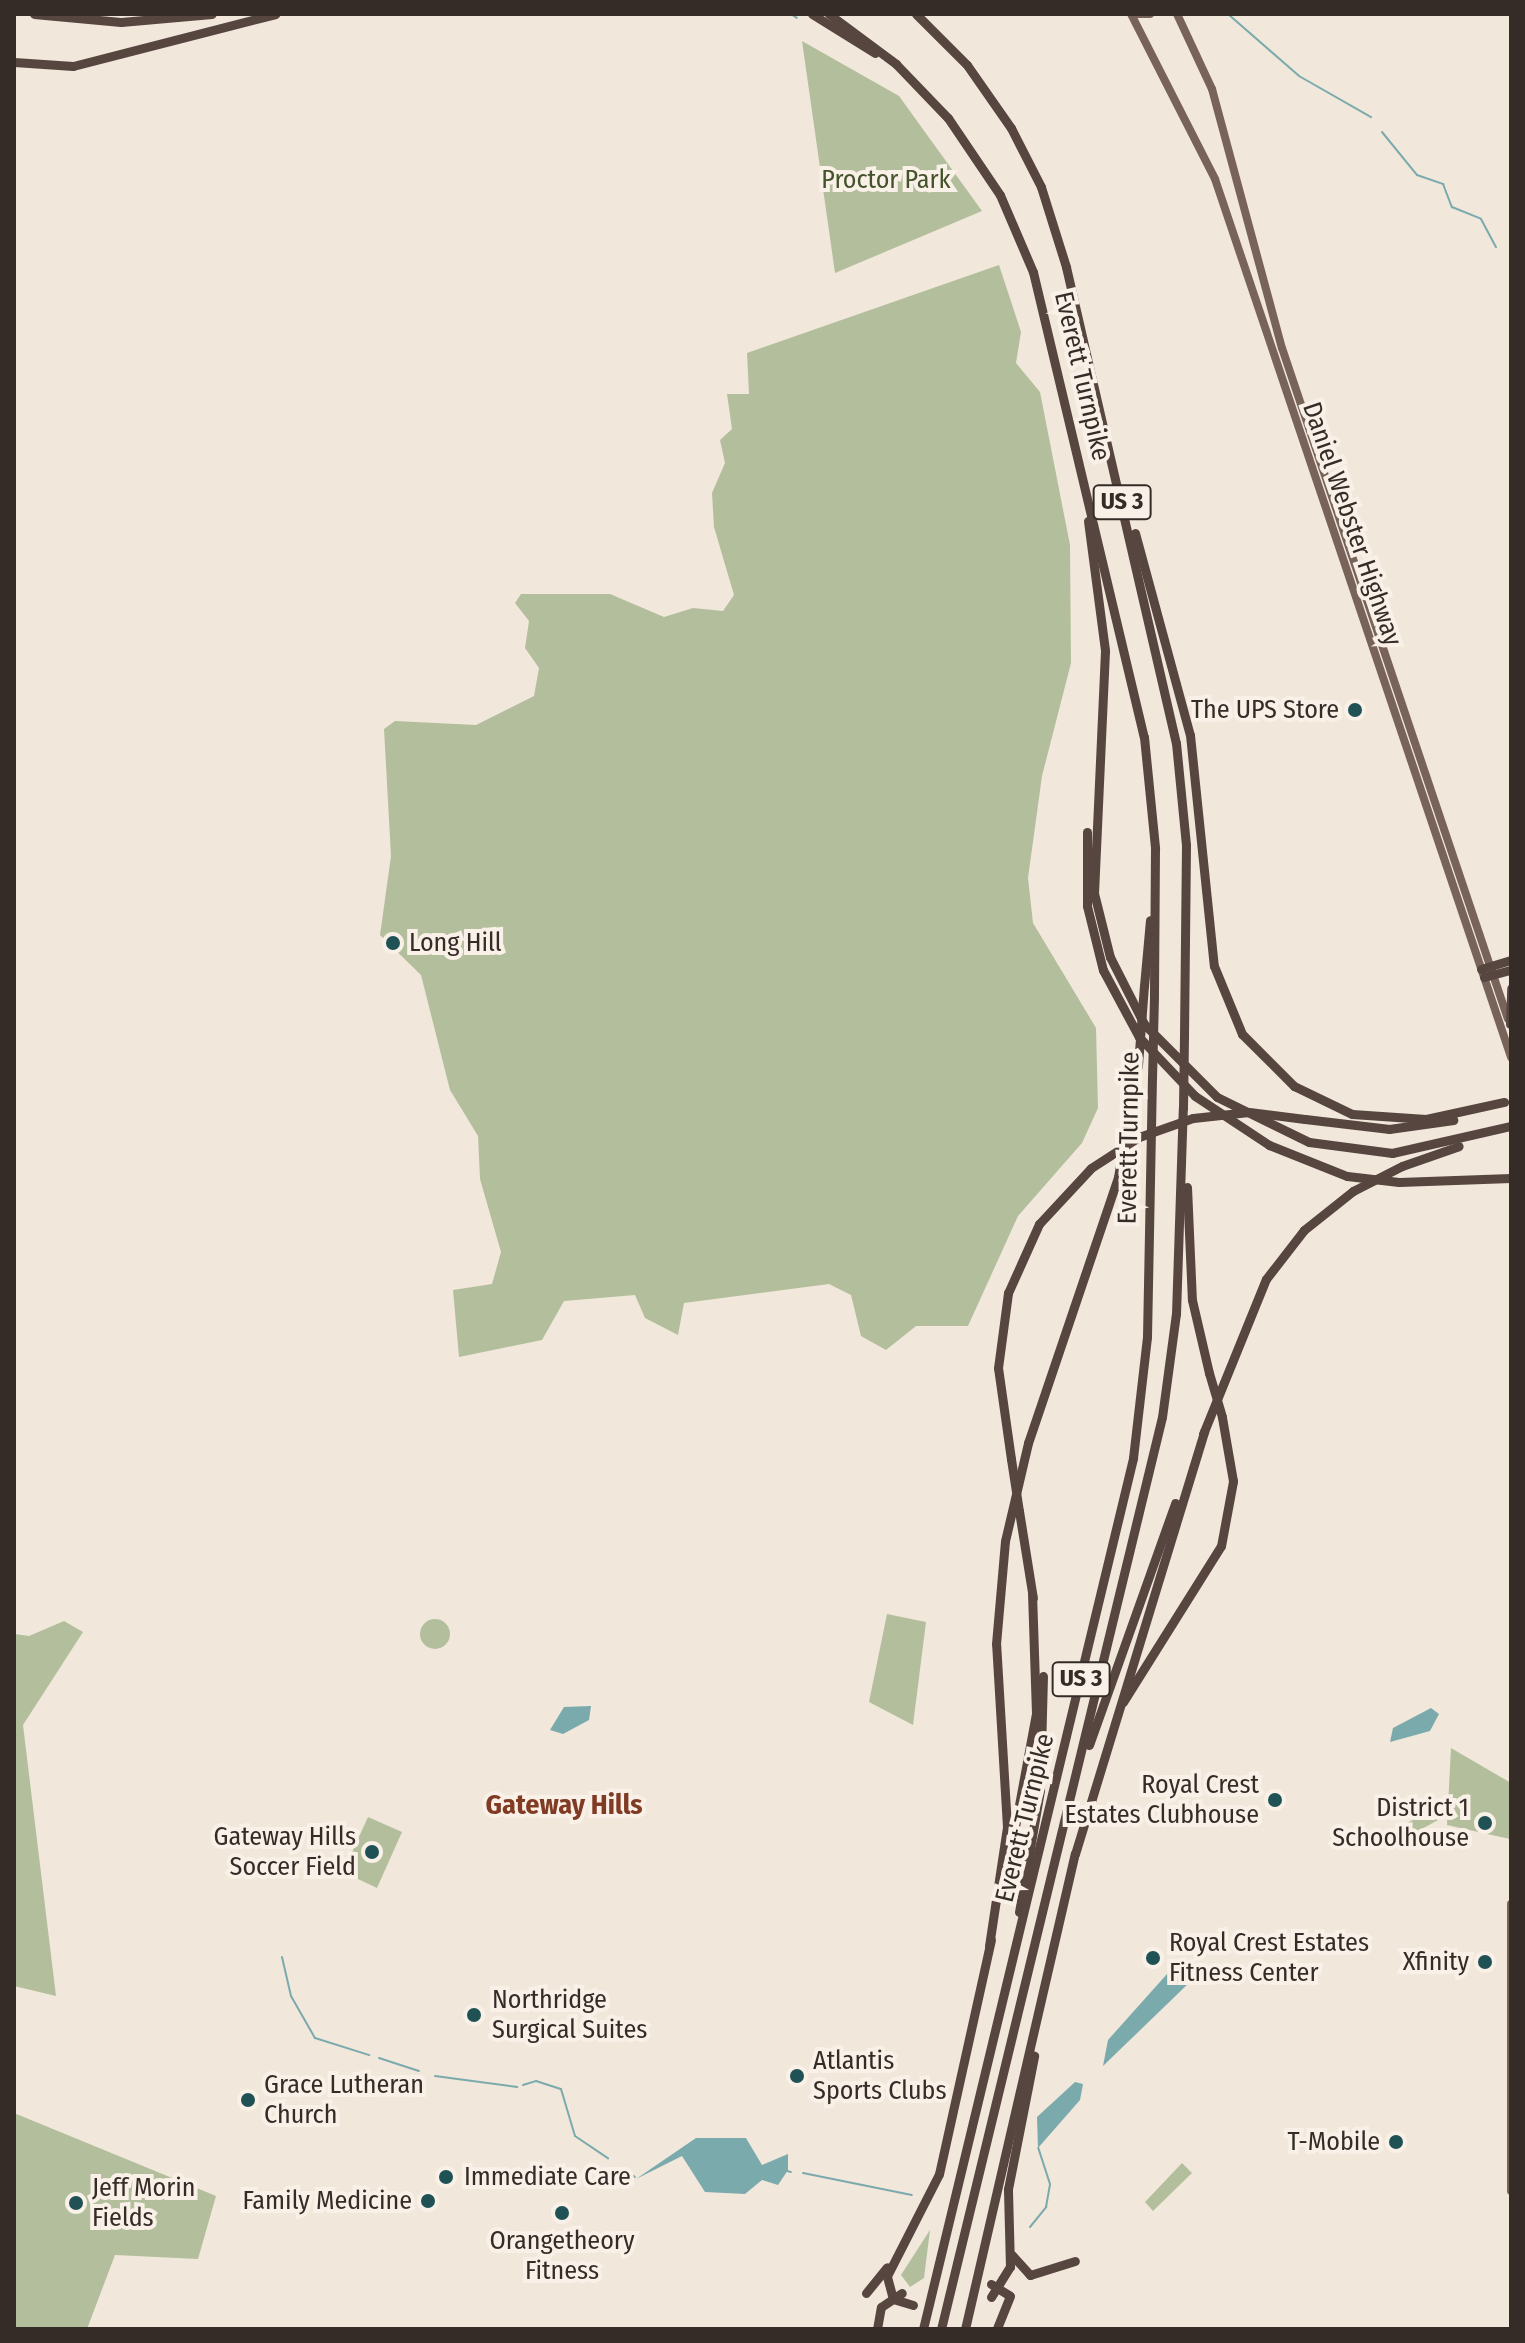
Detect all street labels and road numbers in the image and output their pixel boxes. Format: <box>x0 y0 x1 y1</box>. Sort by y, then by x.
street label: Everett Turnpike <box>1047 288 1117 464</box>
street label: Daniel Webster Highway <box>1296 398 1408 650</box>
road number: US 3 <box>1092 482 1152 522</box>
street label: Everett Turnpike <box>1112 1051 1146 1225</box>
road number: US 3 <box>1051 1659 1111 1699</box>
street label: Everett Turnpike <box>989 1730 1061 1906</box>

